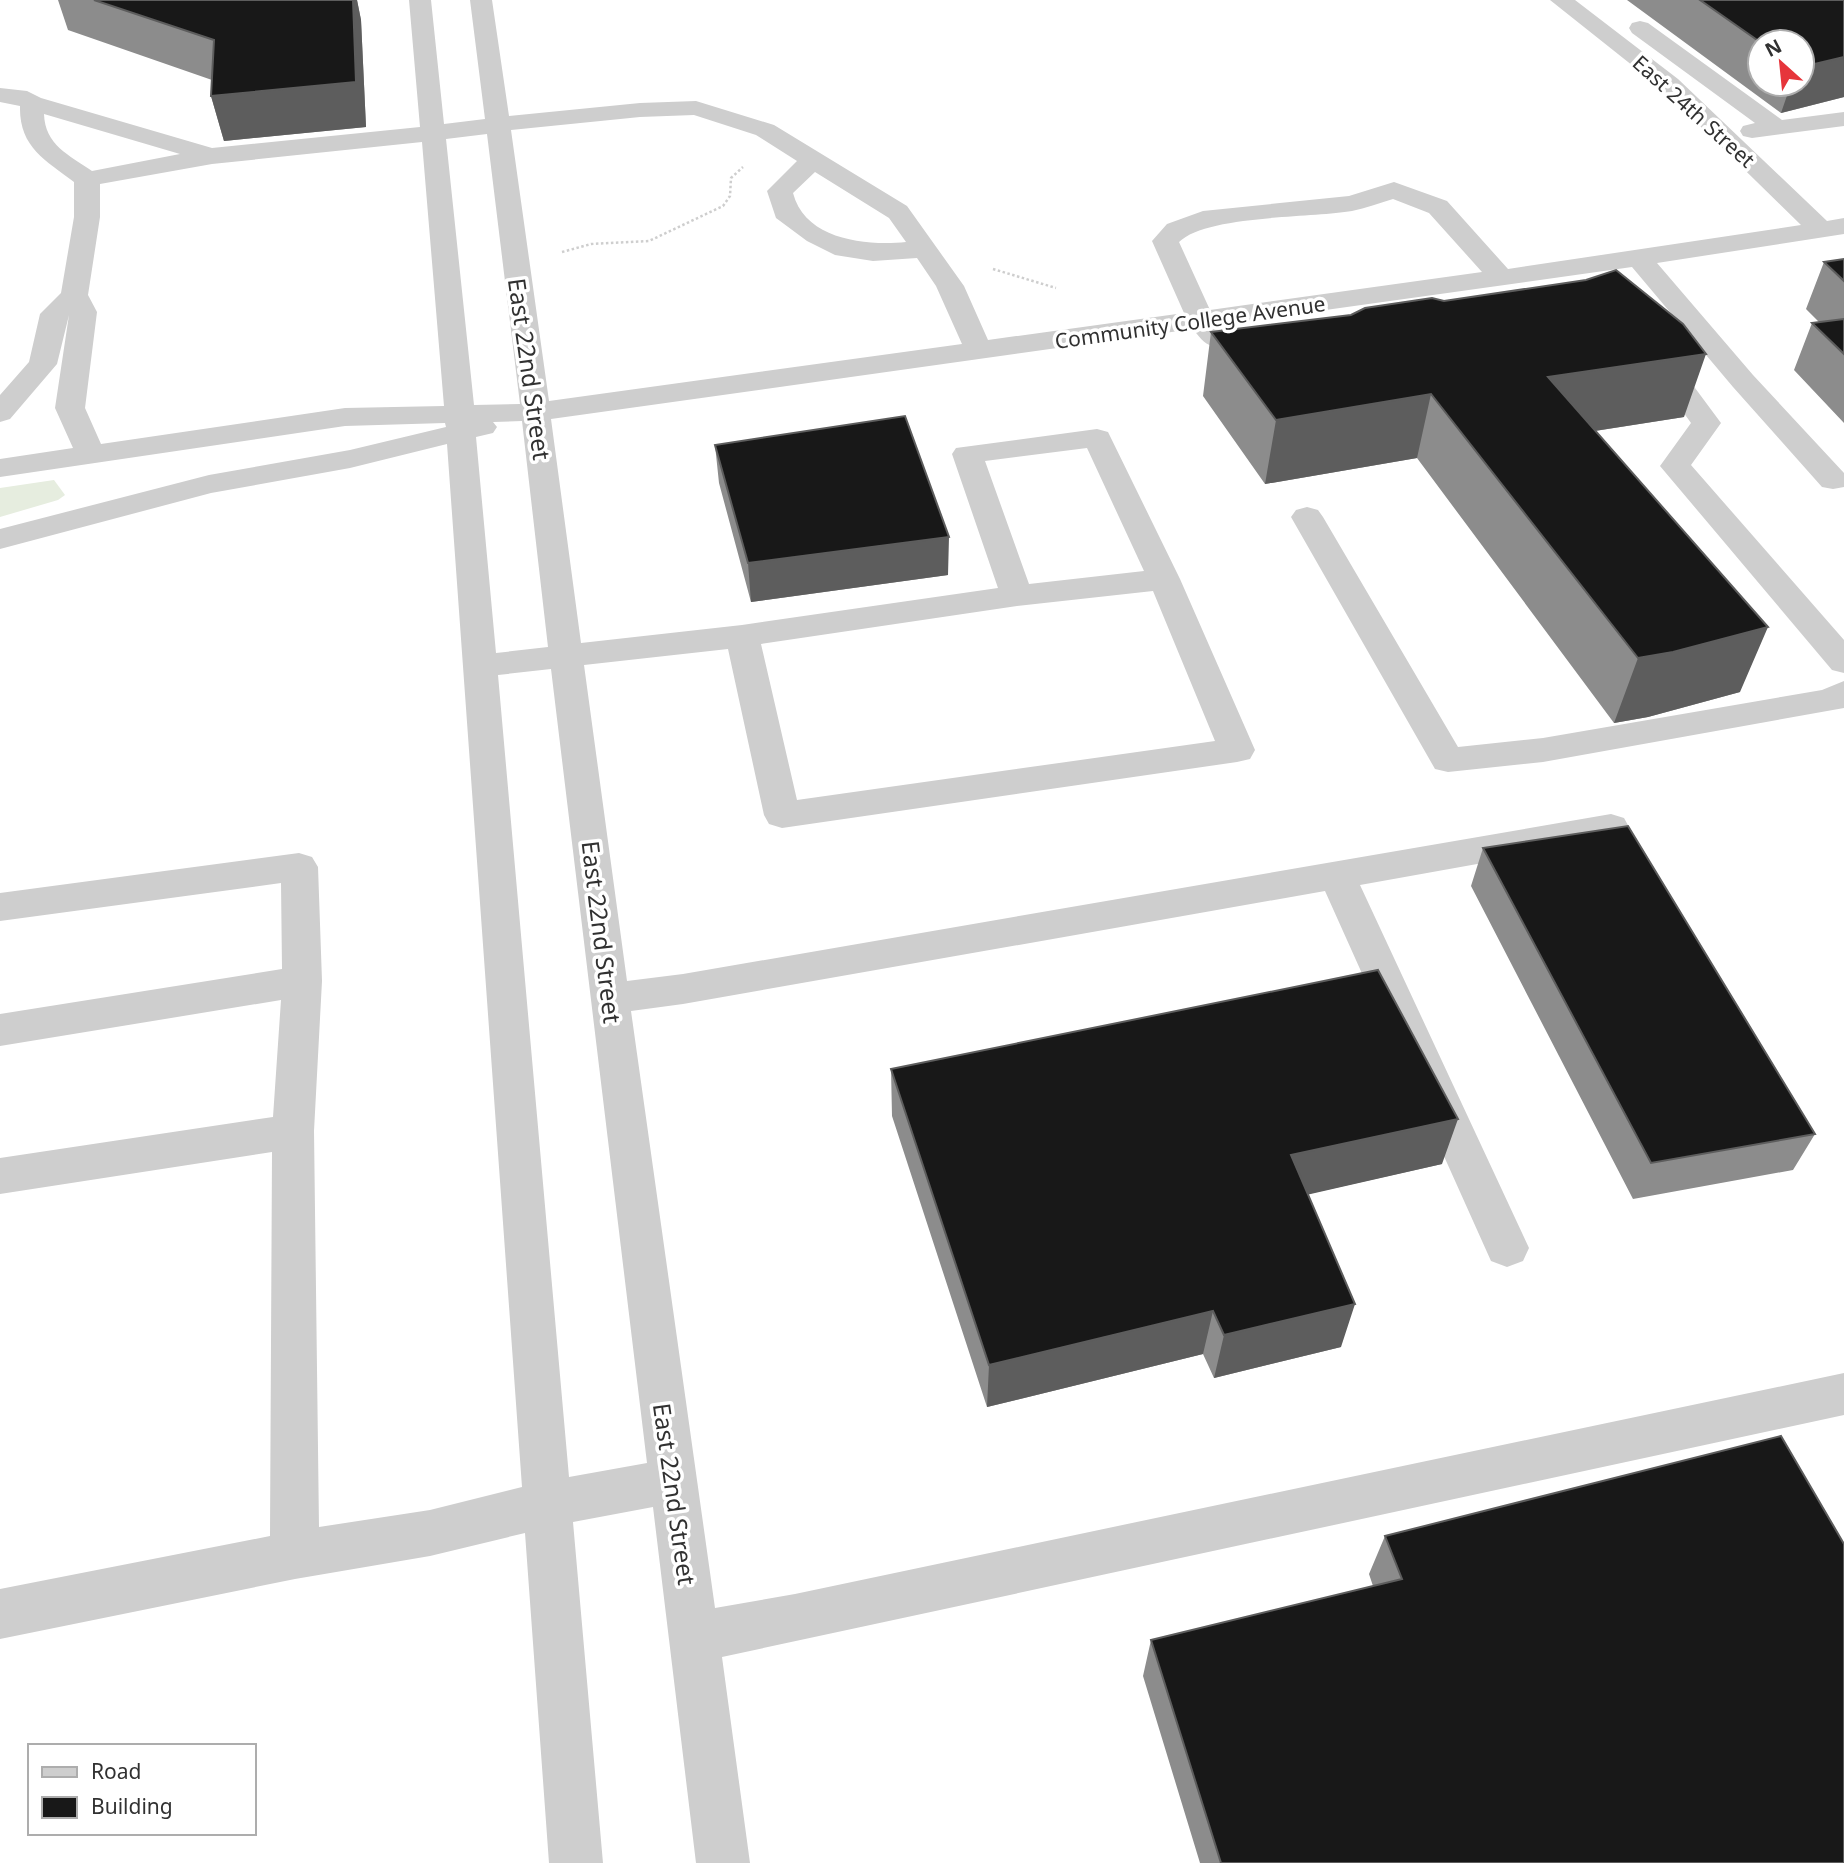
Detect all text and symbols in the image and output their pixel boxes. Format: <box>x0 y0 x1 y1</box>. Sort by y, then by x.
north arrow <box>1746 28 1816 98</box>
text: N <box>1760 33 1786 63</box>
street label: East 24th Street <box>1627 49 1761 174</box>
street label: East 22nd Street <box>501 276 559 462</box>
street label: Community College Avenue <box>1053 289 1327 355</box>
street label: East 22nd Street <box>574 839 630 1025</box>
street label: East 22nd Street <box>646 1401 704 1587</box>
legend <box>28 1744 256 1835</box>
text: Road <box>91 1757 141 1785</box>
text: Building <box>91 1792 173 1820</box>

